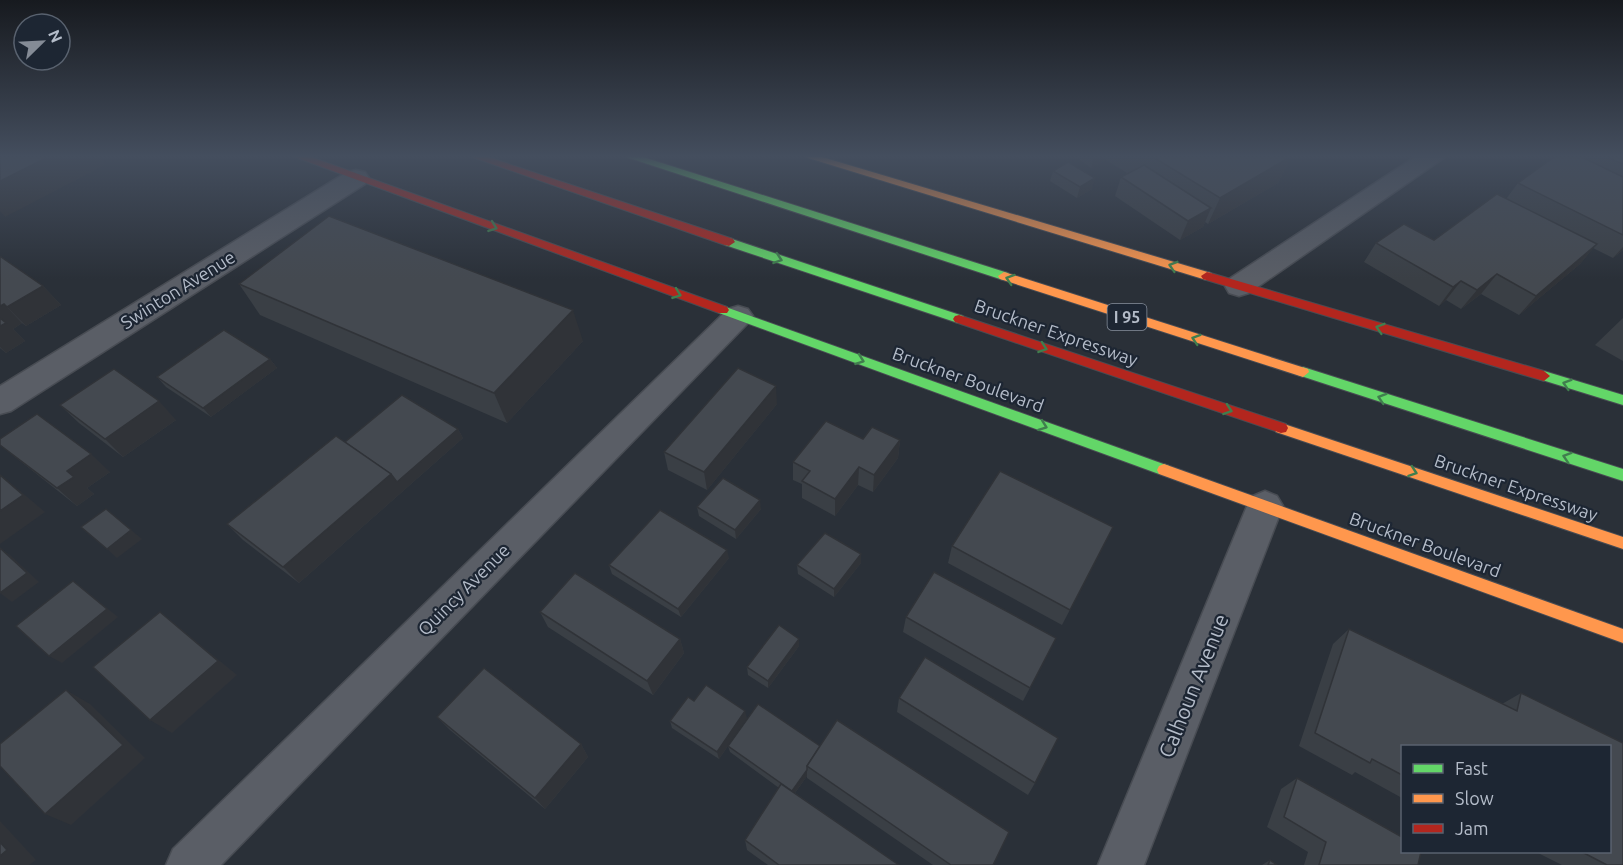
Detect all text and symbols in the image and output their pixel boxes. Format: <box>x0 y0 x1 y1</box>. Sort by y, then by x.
north arrow <box>12 12 72 72</box>
text: N <box>45 27 66 45</box>
one-way arrow <box>487 220 498 233</box>
street label: Swinton Avenue <box>117 246 238 332</box>
one-way arrow <box>772 251 783 264</box>
one-way arrow <box>1168 261 1179 273</box>
one-way arrow <box>1005 274 1016 286</box>
one-way arrow <box>671 286 682 299</box>
street label: Bruckner Expressway <box>972 295 1141 369</box>
road number: I 95 <box>1108 304 1146 330</box>
one-way arrow <box>1375 323 1386 335</box>
one-way arrow <box>1191 333 1202 346</box>
one-way arrow <box>1037 340 1048 353</box>
street label: Bruckner Boulevard <box>890 342 1047 416</box>
one-way arrow <box>854 352 865 365</box>
one-way arrow <box>1562 379 1573 391</box>
one-way arrow <box>1377 393 1388 405</box>
one-way arrow <box>1222 403 1233 415</box>
one-way arrow <box>1038 419 1048 432</box>
street label: Bruckner Expressway <box>1432 450 1601 524</box>
one-way arrow <box>1562 452 1573 464</box>
one-way arrow <box>1407 465 1418 477</box>
street label: Bruckner Boulevard <box>1347 507 1504 581</box>
street label: Quincy Avenue <box>413 539 514 640</box>
street label: Calhoun Avenue <box>1153 610 1233 761</box>
legend <box>1401 745 1611 853</box>
text: Fast <box>1455 758 1488 778</box>
text: Slow <box>1455 788 1494 808</box>
text: Jam <box>1455 818 1489 838</box>

